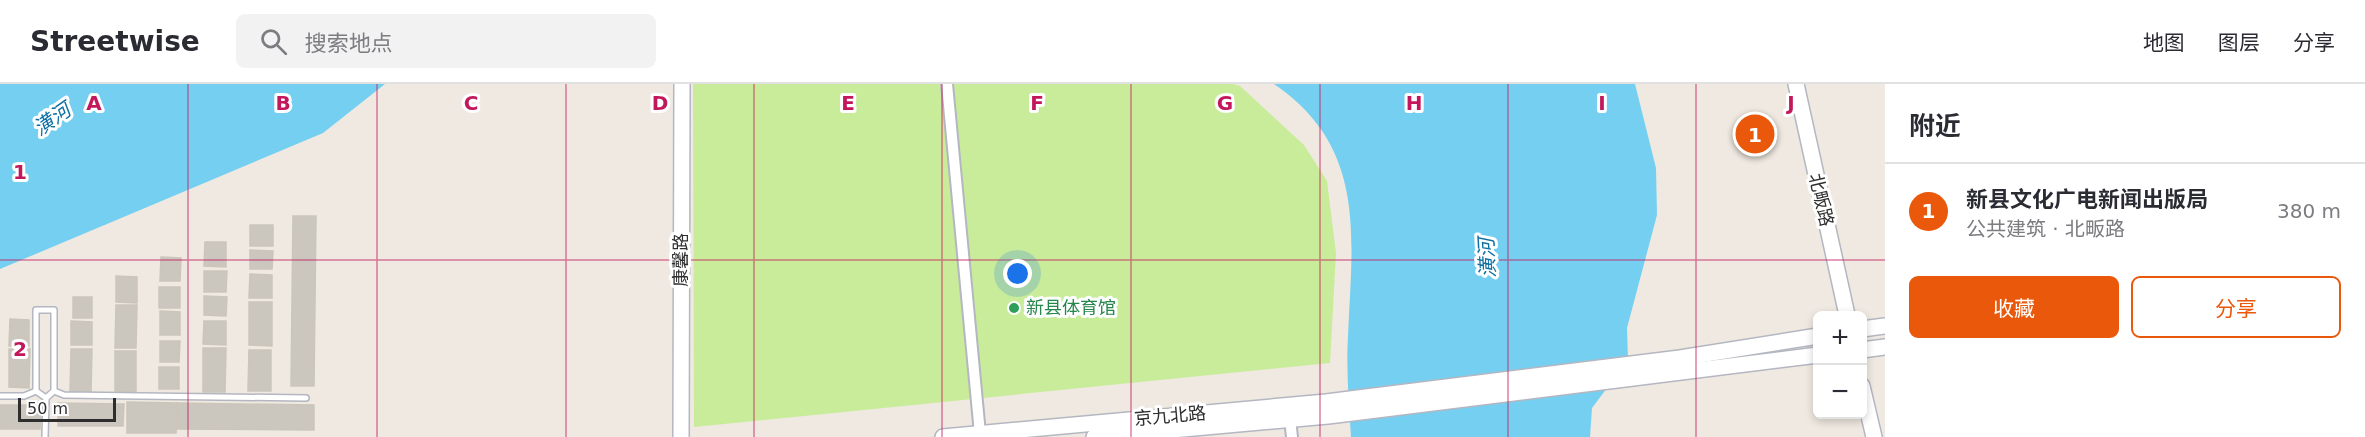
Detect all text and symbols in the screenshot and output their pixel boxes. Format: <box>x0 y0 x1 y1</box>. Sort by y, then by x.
search box <box>236 14 656 68</box>
text: Streetwise <box>30 25 200 58</box>
icon: search <box>257 25 290 58</box>
text: 搜索地点 <box>305 31 393 56</box>
text: 地图 <box>2143 31 2185 55</box>
text: 图层 <box>2218 31 2260 55</box>
text: 分享 <box>2293 31 2335 55</box>
text: A <box>86 91 102 115</box>
text: B <box>275 91 291 115</box>
text: C <box>464 91 478 115</box>
text: D <box>652 91 668 115</box>
text: E <box>841 91 855 115</box>
text: F <box>1030 91 1044 115</box>
text: G <box>1217 91 1233 115</box>
text: H <box>1406 91 1422 115</box>
text: I <box>1598 91 1606 115</box>
text: J <box>1785 91 1795 115</box>
water label: 潢河 <box>29 95 79 140</box>
text: 附近 <box>1909 111 1961 141</box>
pin: 1 <box>1736 112 1774 156</box>
text: 1 <box>13 160 27 184</box>
street label: 北畈路 <box>1805 171 1838 229</box>
text: 新县文化广电新闻出版局 <box>1966 187 2208 212</box>
text: 1 <box>1922 199 1935 223</box>
text: 380 m <box>2277 199 2341 223</box>
text: 公共建筑 · 北畈路 <box>1966 217 2125 241</box>
street label: 康馨路 <box>670 233 691 287</box>
water label: 潢河 <box>1474 233 1500 279</box>
your location <box>1003 259 1032 288</box>
button: 收藏 <box>1909 276 2119 338</box>
button: 分享 <box>2131 276 2341 338</box>
place label: 新县体育馆 <box>1026 297 1116 318</box>
marker: 新县体育馆 <box>1007 301 1021 315</box>
map controls <box>1813 311 1867 419</box>
button: + <box>1813 311 1867 365</box>
text: 2 <box>13 337 27 361</box>
button: − <box>1813 365 1867 419</box>
scale bar <box>18 395 116 422</box>
text: 50 m <box>27 399 68 418</box>
street label: 京九北路 <box>1133 402 1207 429</box>

